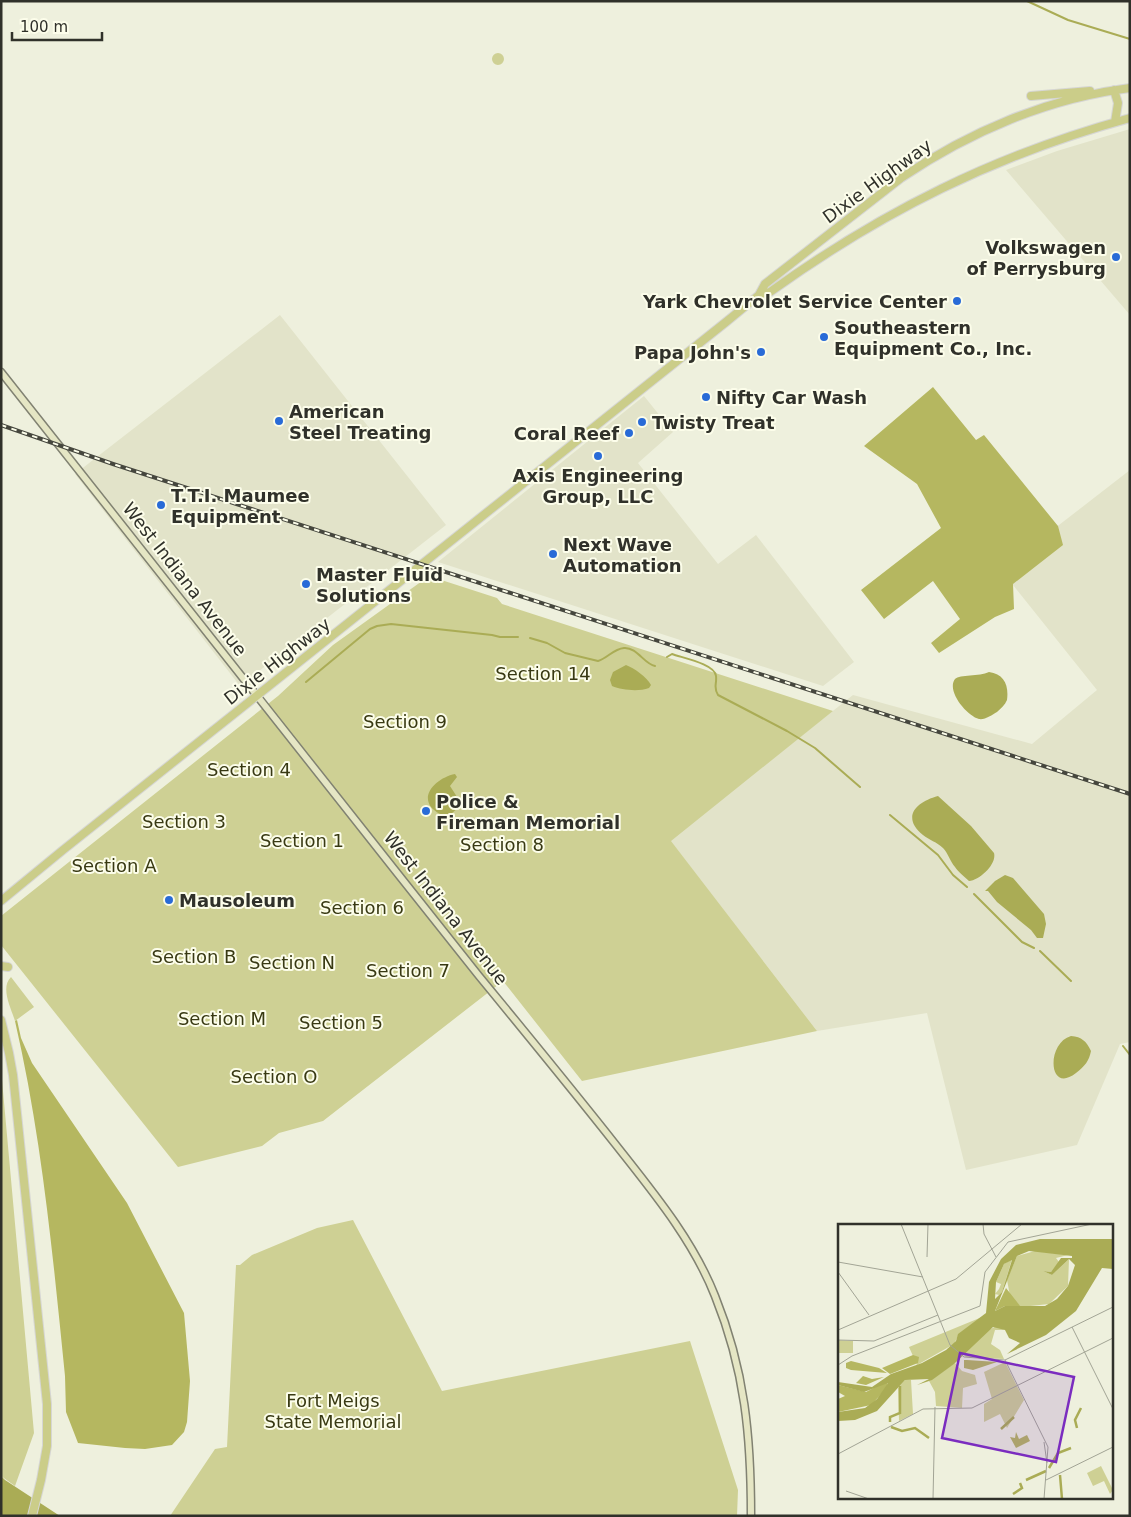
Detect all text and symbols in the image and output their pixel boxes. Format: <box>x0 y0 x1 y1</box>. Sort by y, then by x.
scale bar <box>12 10 102 42</box>
text: 100 m <box>20 18 68 36</box>
street label: Dixie Highway <box>819 134 936 227</box>
place label: Volkswagen of Perrysburg <box>966 237 1106 279</box>
marker: Volkswagen of Perrysburg <box>1110 251 1122 263</box>
place label: Yark Chevrolet Service Center <box>642 291 947 312</box>
marker: Yark Chevrolet Service Center <box>951 295 963 307</box>
place label: Southeastern Equipment Co., Inc. <box>834 317 1032 359</box>
marker: Southeastern Equipment Co., Inc. <box>818 331 830 343</box>
place label: Papa John's <box>634 342 751 363</box>
marker: Papa John's <box>755 346 767 358</box>
place label: Nifty Car Wash <box>716 387 867 408</box>
marker: Nifty Car Wash <box>700 391 712 403</box>
place label: American Steel Treating <box>289 401 431 443</box>
place label: Twisty Treat <box>652 412 775 433</box>
marker: American Steel Treating <box>273 415 285 427</box>
marker: Twisty Treat <box>636 416 648 428</box>
place label: Coral Reef <box>514 423 619 444</box>
marker: Coral Reef <box>623 427 635 439</box>
marker: Axis Engineering Group, LLC <box>592 450 604 462</box>
place label: Axis Engineering Group, LLC <box>513 465 683 507</box>
place label: T.T.I. Maumee Equipment <box>171 485 310 527</box>
street label: West Indiana Avenue <box>118 498 252 660</box>
marker: T.T.I. Maumee Equipment <box>155 499 167 511</box>
place label: Next Wave Automation <box>563 534 682 576</box>
marker: Next Wave Automation <box>547 548 559 560</box>
place label: Master Fluid Solutions <box>316 564 443 606</box>
marker: Master Fluid Solutions <box>300 578 312 590</box>
street label: Dixie Highway <box>220 613 335 709</box>
park label: Section 14 <box>495 663 591 684</box>
park label: Section 9 <box>363 711 447 732</box>
park label: Section 4 <box>207 759 291 780</box>
place label: Police & Fireman Memorial <box>436 791 620 833</box>
marker: Police & Fireman Memorial <box>420 805 432 817</box>
park label: Section 3 <box>142 811 226 832</box>
street label: West Indiana Avenue <box>379 827 513 989</box>
park label: Section 1 <box>260 830 344 851</box>
park label: Section 8 <box>460 834 544 855</box>
park label: Section A <box>72 855 157 876</box>
place label: Mausoleum <box>179 890 295 911</box>
marker: Mausoleum <box>163 894 175 906</box>
park label: Section 6 <box>320 897 404 918</box>
park label: Section B <box>152 946 236 967</box>
park label: Section N <box>249 952 335 973</box>
park label: Section 7 <box>366 960 450 981</box>
park label: Section M <box>178 1008 266 1029</box>
park label: Section 5 <box>299 1012 383 1033</box>
park label: Section O <box>231 1066 317 1087</box>
inset map <box>838 1224 1114 1500</box>
park label: Fort Meigs State Memorial <box>265 1390 401 1432</box>

